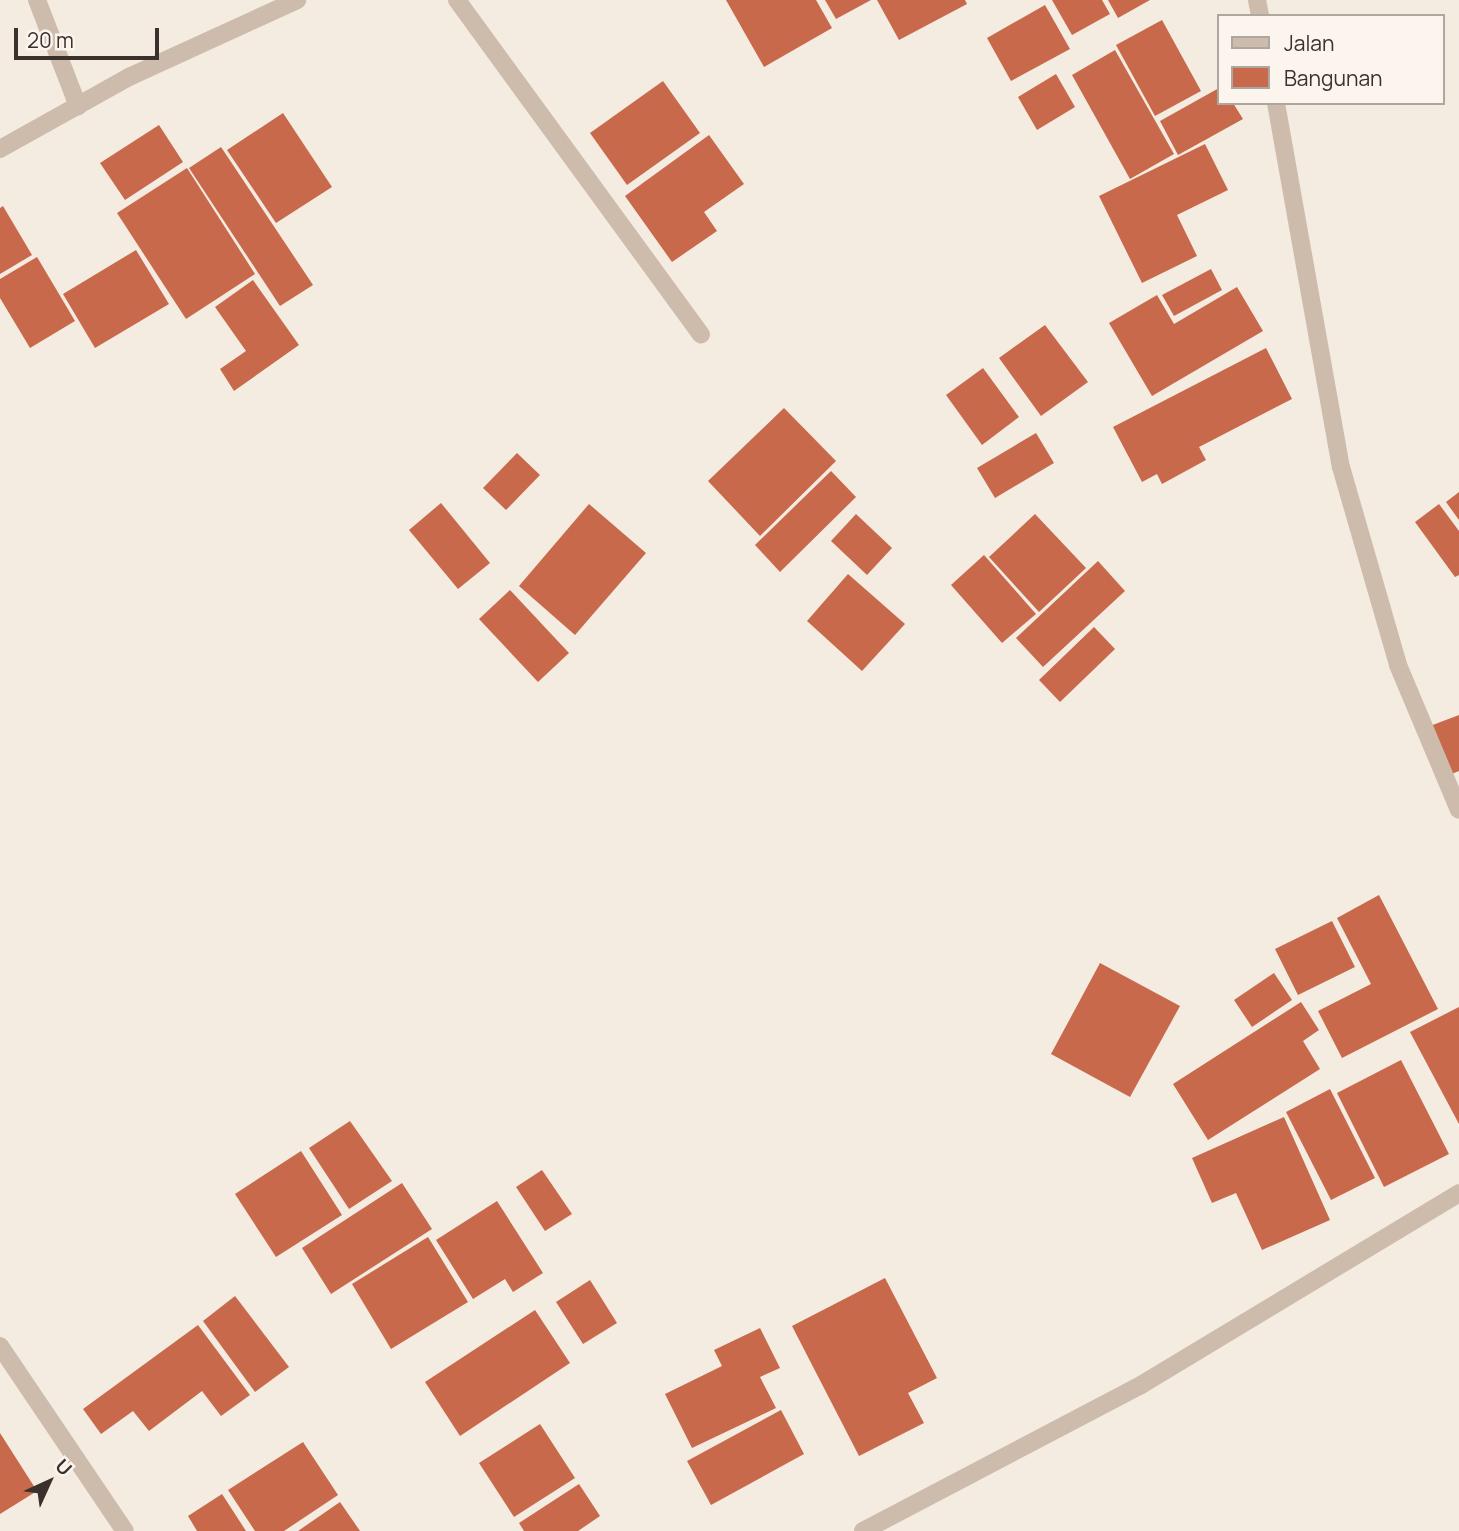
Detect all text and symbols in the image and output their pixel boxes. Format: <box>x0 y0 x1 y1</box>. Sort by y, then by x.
scale bar <box>18 14 163 58</box>
legend <box>1218 14 1445 105</box>
text: 20 m <box>27 26 74 54</box>
text: Jalan <box>1284 29 1334 57</box>
text: Bangunan <box>1284 64 1383 92</box>
north arrow <box>14 1447 84 1517</box>
text: U <box>50 1453 78 1481</box>

